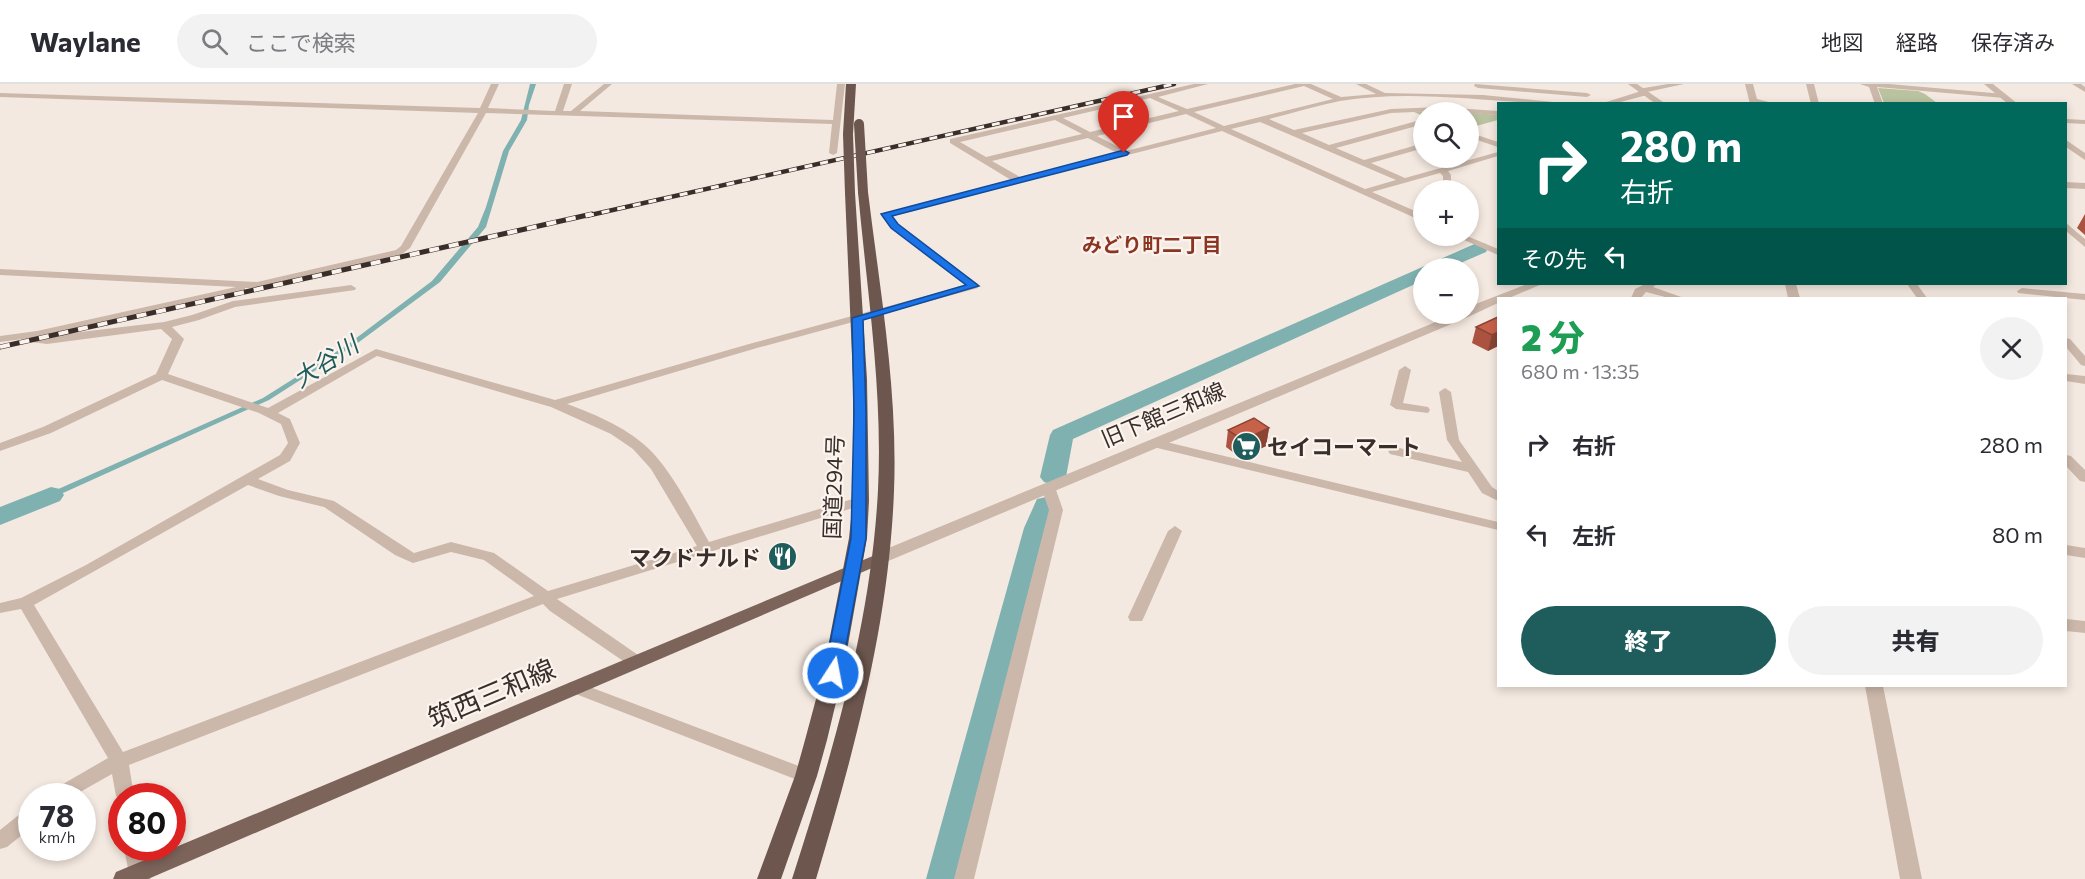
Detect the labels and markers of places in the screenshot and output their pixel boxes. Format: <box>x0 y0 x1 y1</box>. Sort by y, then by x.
pin <box>1098 91 1149 153</box>
supermarket icon: セイコーマート <box>1230 430 1262 462</box>
place label: セイコーマート <box>1267 433 1421 460</box>
restaurant icon: マクドナルド <box>766 541 798 573</box>
place label: マクドナルド <box>629 544 761 571</box>

